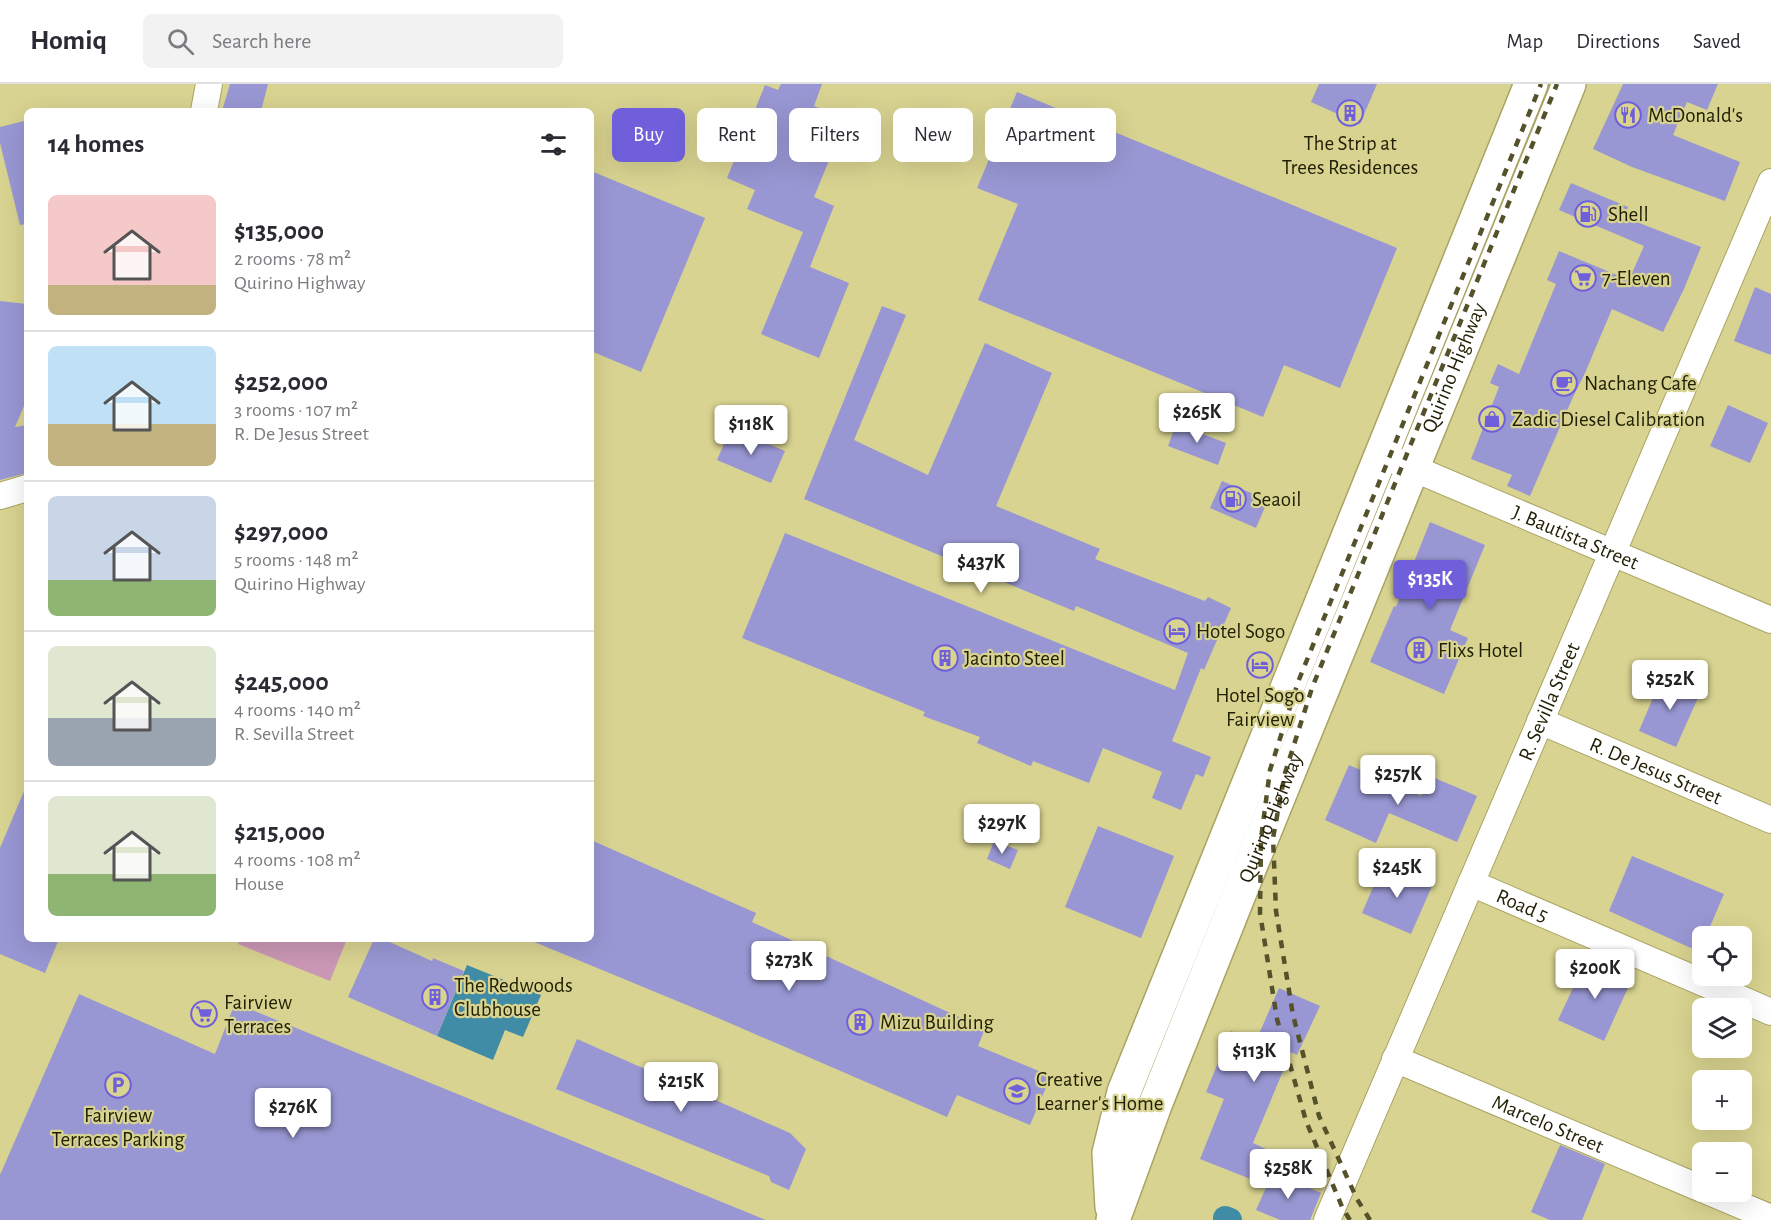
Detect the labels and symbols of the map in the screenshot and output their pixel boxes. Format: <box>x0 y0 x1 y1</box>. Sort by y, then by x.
building icon: The Strip at Trees Residences <box>1335 98 1365 128</box>
restaurant icon: McDonald's <box>1613 100 1643 130</box>
place label: McDonald's <box>1648 105 1743 126</box>
place label: The Strip at Trees Residences <box>1282 133 1418 178</box>
fuel station icon: Shell <box>1573 199 1603 229</box>
place label: Shell <box>1608 204 1649 225</box>
supermarket icon: 7-Eleven <box>1568 263 1598 293</box>
place label: 7-Eleven <box>1602 268 1671 289</box>
street label: Quirino Highway <box>1418 300 1490 436</box>
cafe icon: Nachang Cafe <box>1549 368 1579 398</box>
place label: Nachang Cafe <box>1584 373 1697 394</box>
pin: $265K <box>1155 393 1239 444</box>
shop icon: Zadic Diesel Calibration <box>1477 404 1507 434</box>
pin: $118K <box>709 405 793 456</box>
place label: Zadic Diesel Calibration <box>1512 409 1705 430</box>
fuel station icon: Seaoil <box>1218 484 1248 514</box>
place label: Seaoil <box>1252 489 1301 510</box>
street label: J. Bautista Street <box>1509 502 1642 574</box>
pin: $437K <box>939 543 1023 594</box>
pin: $135K <box>1388 560 1472 611</box>
hotel icon: Hotel Sogo <box>1162 616 1192 646</box>
place label: Hotel Sogo <box>1196 621 1285 642</box>
building icon: Flixs Hotel <box>1404 635 1434 665</box>
street label: R. Sevilla Street <box>1515 639 1584 764</box>
place label: Flixs Hotel <box>1438 640 1523 661</box>
building icon: Jacinto Steel <box>930 643 960 673</box>
place label: Jacinto Steel <box>964 648 1065 669</box>
hotel icon: Hotel Sogo Fairview <box>1245 650 1275 680</box>
pin: $252K <box>1628 660 1712 711</box>
place label: Hotel Sogo Fairview <box>1215 685 1305 730</box>
street label: R. De Jesus Street <box>1586 734 1725 809</box>
street label: Quirino Highway <box>1235 750 1306 886</box>
pin: $257K <box>1356 755 1440 806</box>
pin: $297K <box>960 804 1044 855</box>
pin: $245K <box>1355 848 1439 899</box>
street label: Road 5 <box>1493 885 1551 926</box>
pin: $273K <box>747 941 831 992</box>
pin: $200K <box>1553 949 1637 1000</box>
place label: The Redwoods Clubhouse <box>454 975 573 1020</box>
building icon: The Redwoods Clubhouse <box>420 982 450 1012</box>
place label: Fairview Terraces <box>224 992 292 1037</box>
supermarket icon: Fairview Terraces <box>189 999 219 1029</box>
building icon: Mizu Building <box>845 1007 875 1037</box>
place label: Mizu Building <box>880 1012 995 1033</box>
pin: $113K <box>1212 1032 1296 1083</box>
pin: $215K <box>639 1062 723 1113</box>
place label: Creative Learner's Home <box>1036 1069 1163 1114</box>
parking icon: Fairview Terraces Parking <box>103 1070 133 1100</box>
school or university icon: Creative Learner's Home <box>1002 1076 1032 1106</box>
pin: $276K <box>251 1088 335 1139</box>
street label: Marcelo Street <box>1489 1091 1607 1157</box>
place label: Fairview Terraces Parking <box>51 1105 185 1150</box>
pin: $258K <box>1246 1149 1330 1200</box>

